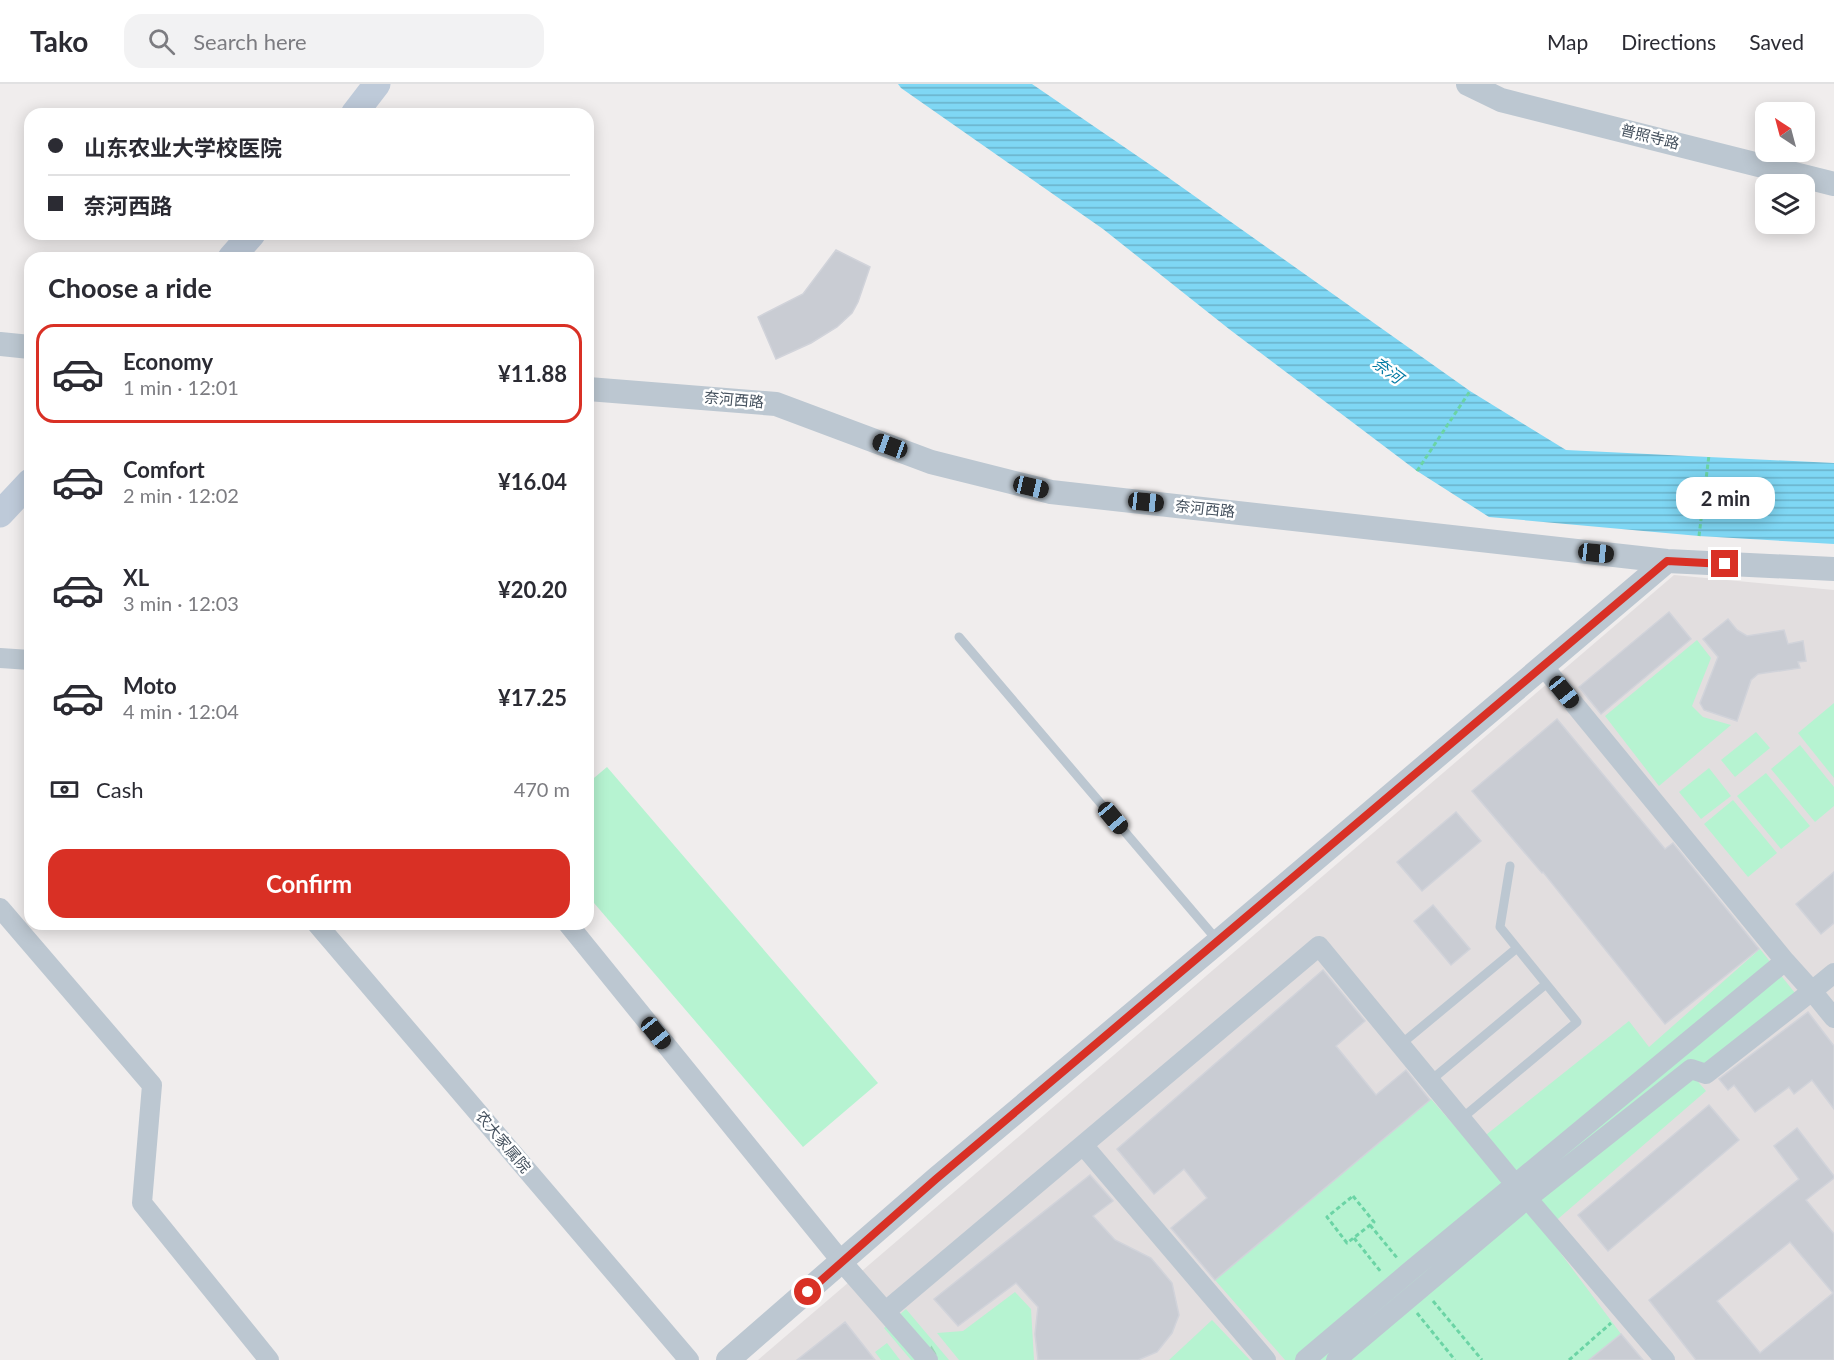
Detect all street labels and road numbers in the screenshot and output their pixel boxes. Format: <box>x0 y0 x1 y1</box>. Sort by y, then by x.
street label: 普照寺路 <box>1619 120 1682 152</box>
street label: 奈河西路 <box>703 387 765 411</box>
street label: 奈河西路 <box>1174 496 1236 520</box>
street label: 农大家属院 <box>473 1107 535 1176</box>

